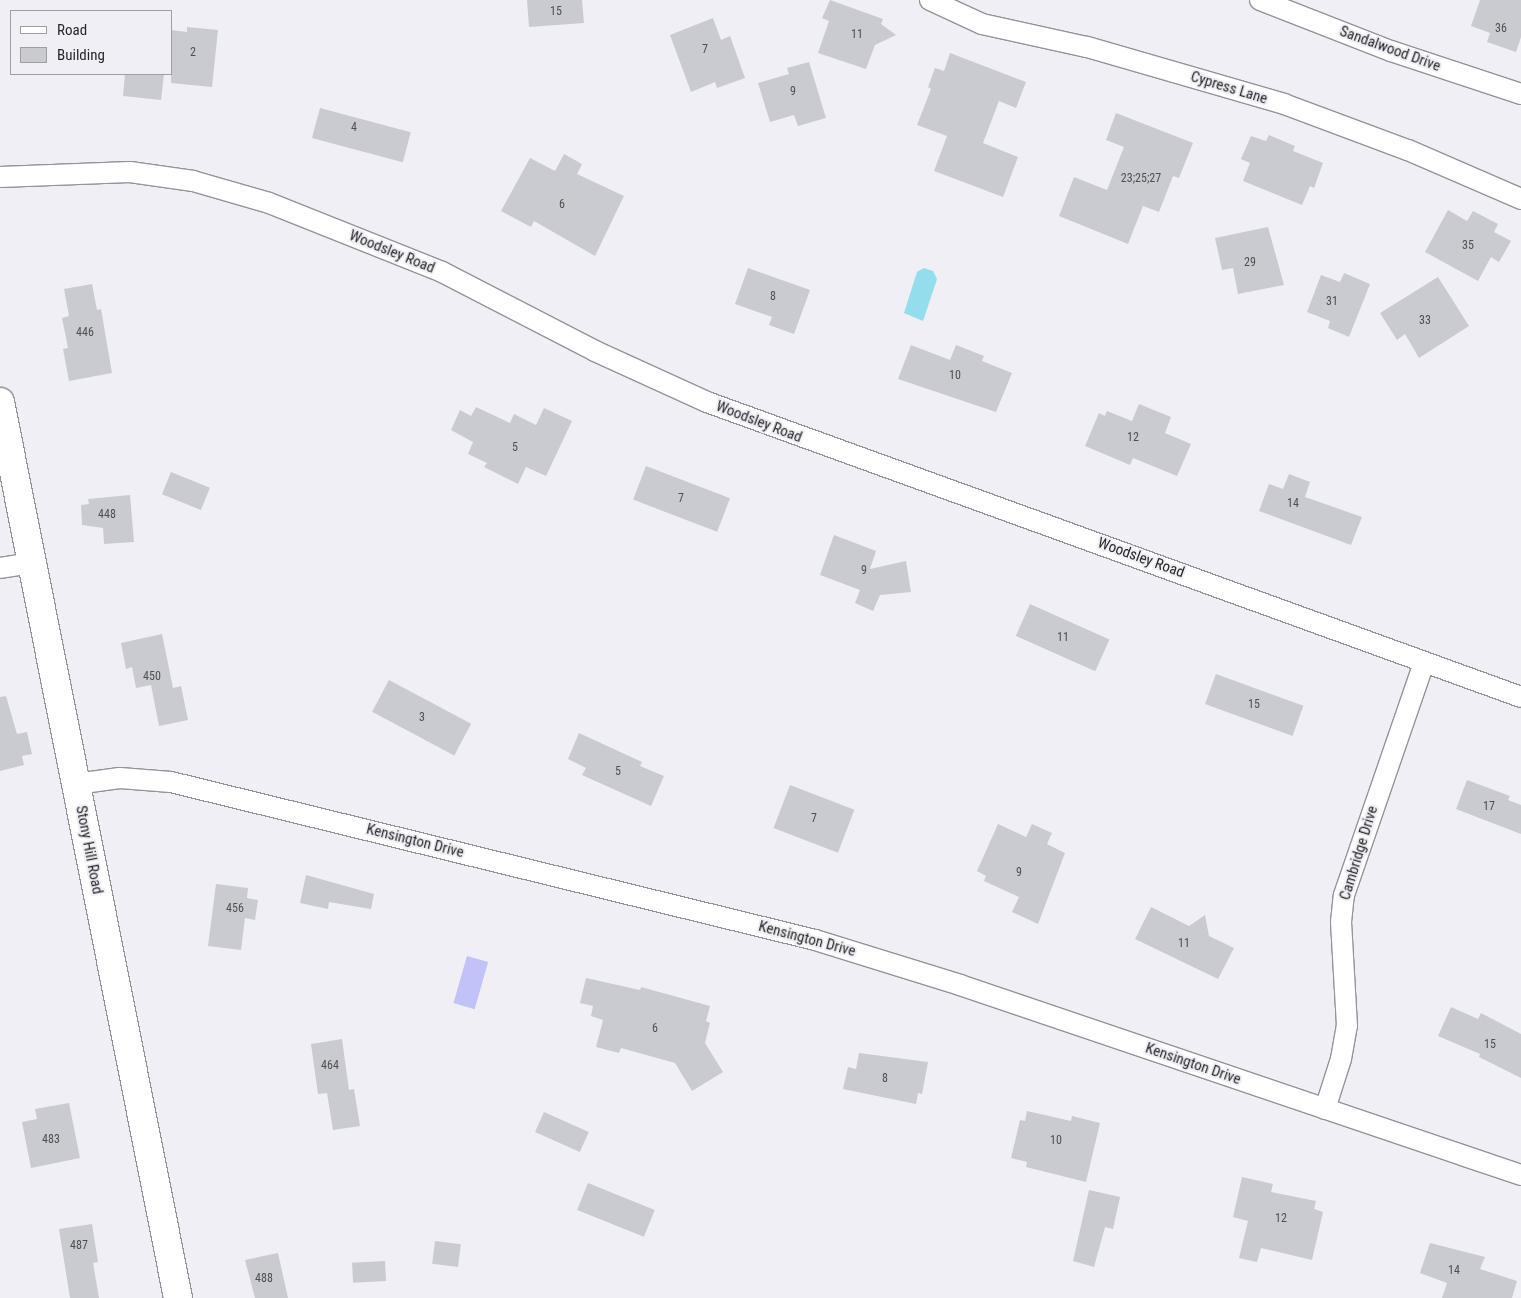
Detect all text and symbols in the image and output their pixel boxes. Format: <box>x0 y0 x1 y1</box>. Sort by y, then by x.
house number: 15 <box>550 5 562 19</box>
legend <box>10 10 172 75</box>
text: Road <box>57 21 87 39</box>
street label: Sandalwood Drive <box>1337 22 1443 76</box>
house number: 36 <box>1495 22 1507 36</box>
house number: 11 <box>851 28 863 42</box>
house number: 7 <box>702 43 708 57</box>
text: Building <box>57 46 105 64</box>
house number: 2 <box>190 46 196 60</box>
street label: Cypress Lane <box>1188 68 1270 108</box>
house number: 9 <box>790 85 796 99</box>
house number: 4 <box>351 121 357 135</box>
house number: 23;25;27 <box>1121 172 1161 186</box>
house number: 6 <box>559 198 565 212</box>
street label: Woodsley Road <box>347 227 437 277</box>
house number: 35 <box>1462 239 1474 253</box>
house number: 29 <box>1244 256 1256 270</box>
house number: 8 <box>770 290 776 304</box>
house number: 31 <box>1326 295 1338 309</box>
house number: 33 <box>1419 314 1431 328</box>
house number: 446 <box>76 326 94 340</box>
house number: 10 <box>949 369 961 383</box>
street label: Woodsley Road <box>713 397 805 447</box>
house number: 12 <box>1127 431 1139 445</box>
house number: 5 <box>512 441 518 455</box>
house number: 7 <box>678 492 684 506</box>
house number: 14 <box>1287 497 1299 511</box>
house number: 448 <box>98 508 116 522</box>
street label: Woodsley Road <box>1095 534 1187 582</box>
house number: 9 <box>861 564 867 578</box>
house number: 11 <box>1057 631 1069 645</box>
house number: 450 <box>143 670 161 684</box>
house number: 15 <box>1248 698 1260 712</box>
house number: 3 <box>419 711 425 725</box>
house number: 5 <box>615 765 621 779</box>
house number: 17 <box>1483 800 1495 814</box>
street label: Stony Hill Road <box>72 804 106 896</box>
street label: Cambridge Drive <box>1336 804 1382 902</box>
house number: 7 <box>811 812 817 826</box>
street label: Kensington Drive <box>364 820 466 862</box>
house number: 9 <box>1016 866 1022 880</box>
house number: 456 <box>226 902 244 916</box>
street label: Kensington Drive <box>757 917 857 961</box>
house number: 11 <box>1178 937 1190 951</box>
house number: 6 <box>652 1022 658 1036</box>
house number: 15 <box>1484 1038 1496 1052</box>
street label: Kensington Drive <box>1143 1039 1243 1089</box>
house number: 464 <box>321 1059 339 1073</box>
house number: 8 <box>882 1072 888 1086</box>
house number: 483 <box>42 1133 60 1147</box>
house number: 10 <box>1050 1134 1062 1148</box>
house number: 12 <box>1275 1212 1287 1226</box>
house number: 487 <box>70 1239 88 1253</box>
house number: 14 <box>1448 1264 1460 1278</box>
house number: 488 <box>255 1272 273 1286</box>

